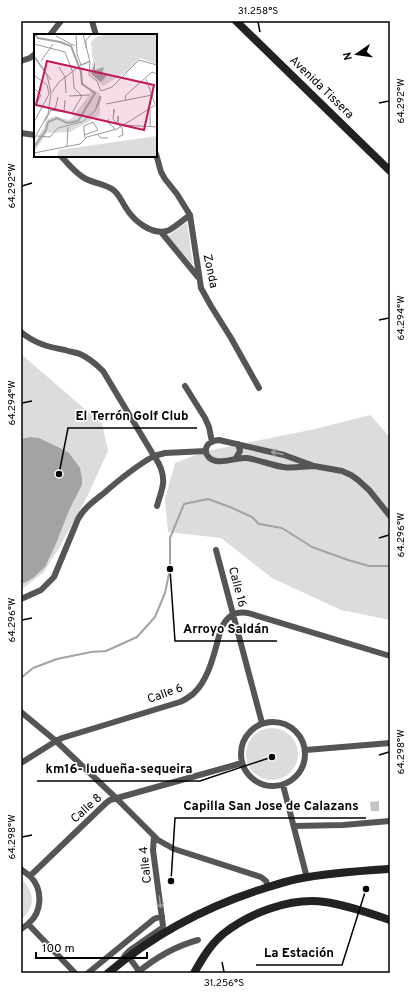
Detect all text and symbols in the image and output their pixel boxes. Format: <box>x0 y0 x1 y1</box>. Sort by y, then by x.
text: 31.258°S <box>238 5 278 18</box>
inset map <box>34 34 157 157</box>
north arrow <box>337 34 377 74</box>
text: N <box>341 51 356 61</box>
street label: Avenida Tissera <box>286 53 357 123</box>
text: 64.292°W <box>395 78 408 124</box>
text: 64.292°W <box>6 163 19 209</box>
street label: Zonda <box>199 253 221 290</box>
text: 64.294°W <box>395 295 408 341</box>
text: 64.294°W <box>6 380 19 426</box>
callout: El Terrón Golf Club <box>68 403 197 428</box>
text: El Terrón Golf Club <box>75 409 189 425</box>
one-way arrow <box>271 449 284 457</box>
text: 64.296°W <box>395 513 408 557</box>
street label: Calle 16 <box>224 565 250 609</box>
text: 64.296°W <box>6 598 19 642</box>
callout: Arroyo Saldán <box>175 616 277 641</box>
text: Arroyo Saldán <box>183 622 269 638</box>
street label: Calle 6 <box>145 680 185 708</box>
text: 64.298°W <box>395 729 408 775</box>
callout: km16- ludueña-sequeira <box>37 756 200 781</box>
text: km16- ludueña-sequeira <box>46 762 192 778</box>
street label: Calle 8 <box>68 790 106 827</box>
callout: Capilla San Jose de Calazans <box>175 793 366 818</box>
text: Capilla San Jose de Calazans <box>183 799 359 815</box>
text: 64.298°W <box>6 814 19 860</box>
street label: Calle 4 <box>136 846 156 884</box>
one-way arrow <box>156 895 164 908</box>
scale bar <box>36 934 147 960</box>
callout: La Estación <box>256 940 342 965</box>
text: 100 m <box>42 941 75 957</box>
text: La Estación <box>264 946 334 962</box>
text: 31.256°S <box>204 977 244 990</box>

